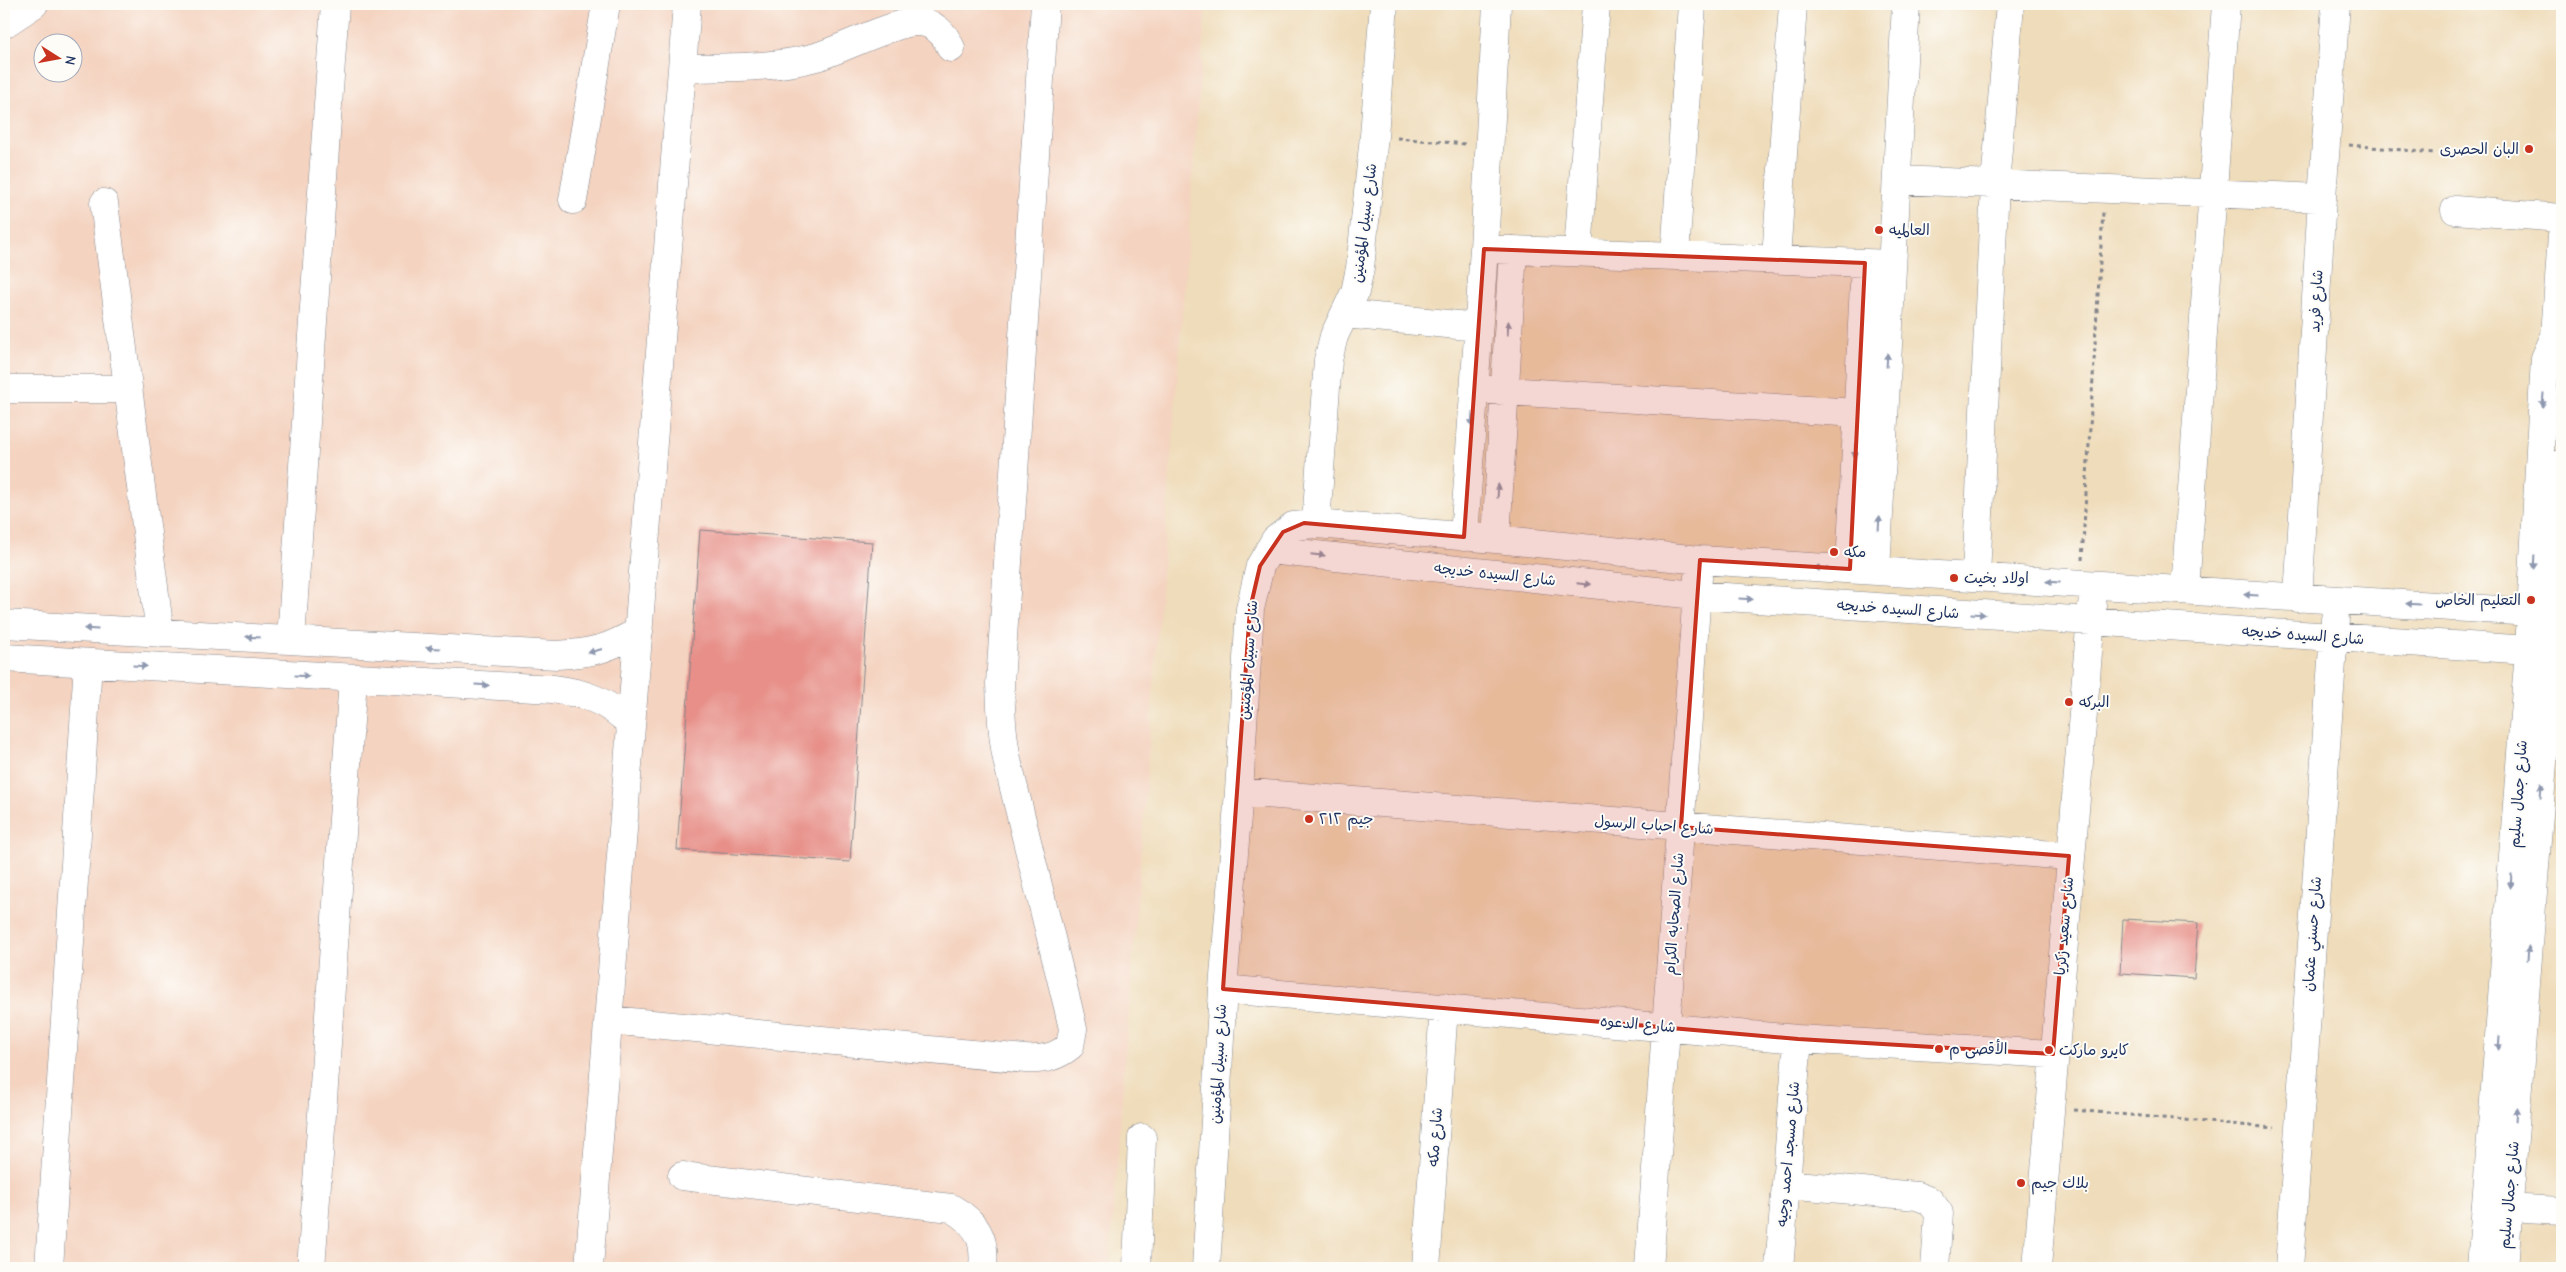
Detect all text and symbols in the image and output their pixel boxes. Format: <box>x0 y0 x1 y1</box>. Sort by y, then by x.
north arrow <box>32 32 82 82</box>
text: N <box>61 54 79 66</box>
place label: البان الحصرى <box>2440 140 2519 158</box>
marker: البان الحصرى <box>2523 143 2535 155</box>
street label: شارع سبيل المؤمنين <box>1348 162 1381 284</box>
place label: العالميه <box>1889 221 1930 239</box>
marker: العالميه <box>1873 224 1885 236</box>
street label: شارع فريد <box>2305 269 2328 333</box>
one-way arrow <box>1504 320 1512 336</box>
one-way arrow <box>1884 352 1892 368</box>
one-way arrow <box>2538 392 2546 408</box>
one-way arrow <box>1467 412 1475 428</box>
one-way arrow <box>1851 444 1859 460</box>
one-way arrow <box>1495 482 1503 498</box>
one-way arrow <box>1875 514 1883 530</box>
place label: مكه <box>1844 543 1866 561</box>
marker: مكه <box>1828 546 1840 558</box>
one-way arrow <box>1310 551 1326 559</box>
one-way arrow <box>2529 554 2537 570</box>
street label: شارع السيده خديجه <box>1433 559 1557 590</box>
one-way arrow <box>1813 563 1829 571</box>
place label: اولاد بخيت <box>1964 569 2029 587</box>
marker: اولاد بخيت <box>1948 572 1960 584</box>
one-way arrow <box>2045 578 2061 586</box>
one-way arrow <box>1576 580 1592 588</box>
one-way arrow <box>2242 590 2258 598</box>
place label: التعليم الخاص <box>2435 591 2521 612</box>
marker: التعليم الخاص <box>2525 594 2537 606</box>
one-way arrow <box>1738 595 1754 603</box>
street label: شارع السيده خديجه <box>1836 596 1960 623</box>
street label: شارع سبيل المؤمنين <box>1235 599 1262 721</box>
one-way arrow <box>2404 600 2420 608</box>
one-way arrow <box>1970 610 1986 618</box>
street label: شارع السيده خديجه <box>2241 622 2365 649</box>
one-way arrow <box>82 625 98 633</box>
one-way arrow <box>245 633 261 641</box>
one-way arrow <box>424 643 440 651</box>
one-way arrow <box>587 648 602 656</box>
one-way arrow <box>132 662 148 670</box>
one-way arrow <box>294 672 310 680</box>
one-way arrow <box>474 682 490 690</box>
place label: البركه <box>2079 693 2109 711</box>
marker: البركه <box>2063 696 2075 708</box>
street label: شارع جمال سليم <box>2505 739 2534 849</box>
one-way arrow <box>2537 783 2545 799</box>
place label: جيم ٢١٢ <box>1319 810 1374 831</box>
street label: شارع احباب الرسول <box>1594 812 1714 839</box>
marker: جيم ٢١٢ <box>1303 813 1315 825</box>
street label: شارع الصحابه الكرام <box>1661 852 1690 976</box>
one-way arrow <box>2507 873 2515 889</box>
street label: شارع سعيد زكريا <box>2051 876 2078 976</box>
street label: شارع حسني عثمان <box>2299 876 2329 993</box>
one-way arrow <box>2525 945 2533 961</box>
street label: شارع سبيل المؤمنين <box>1206 1003 1231 1125</box>
street label: شارع الدعوه <box>1599 1012 1677 1037</box>
one-way arrow <box>2494 1035 2502 1051</box>
place label: الأقصى م <box>1949 1039 2008 1060</box>
place label: كايرو ماركت <box>2059 1041 2129 1059</box>
marker: الأقصى م <box>1933 1043 1945 1055</box>
marker: كايرو ماركت <box>2043 1044 2055 1056</box>
street label: شارع مسجد احمد وجيه <box>1773 1080 1804 1228</box>
street label: شارع مكه <box>1424 1107 1447 1167</box>
one-way arrow <box>2512 1107 2520 1123</box>
street label: شارع جمال سليم <box>2495 1140 2526 1250</box>
place label: بلاك جيم <box>2031 1174 2089 1195</box>
marker: بلاك جيم <box>2015 1177 2027 1189</box>

